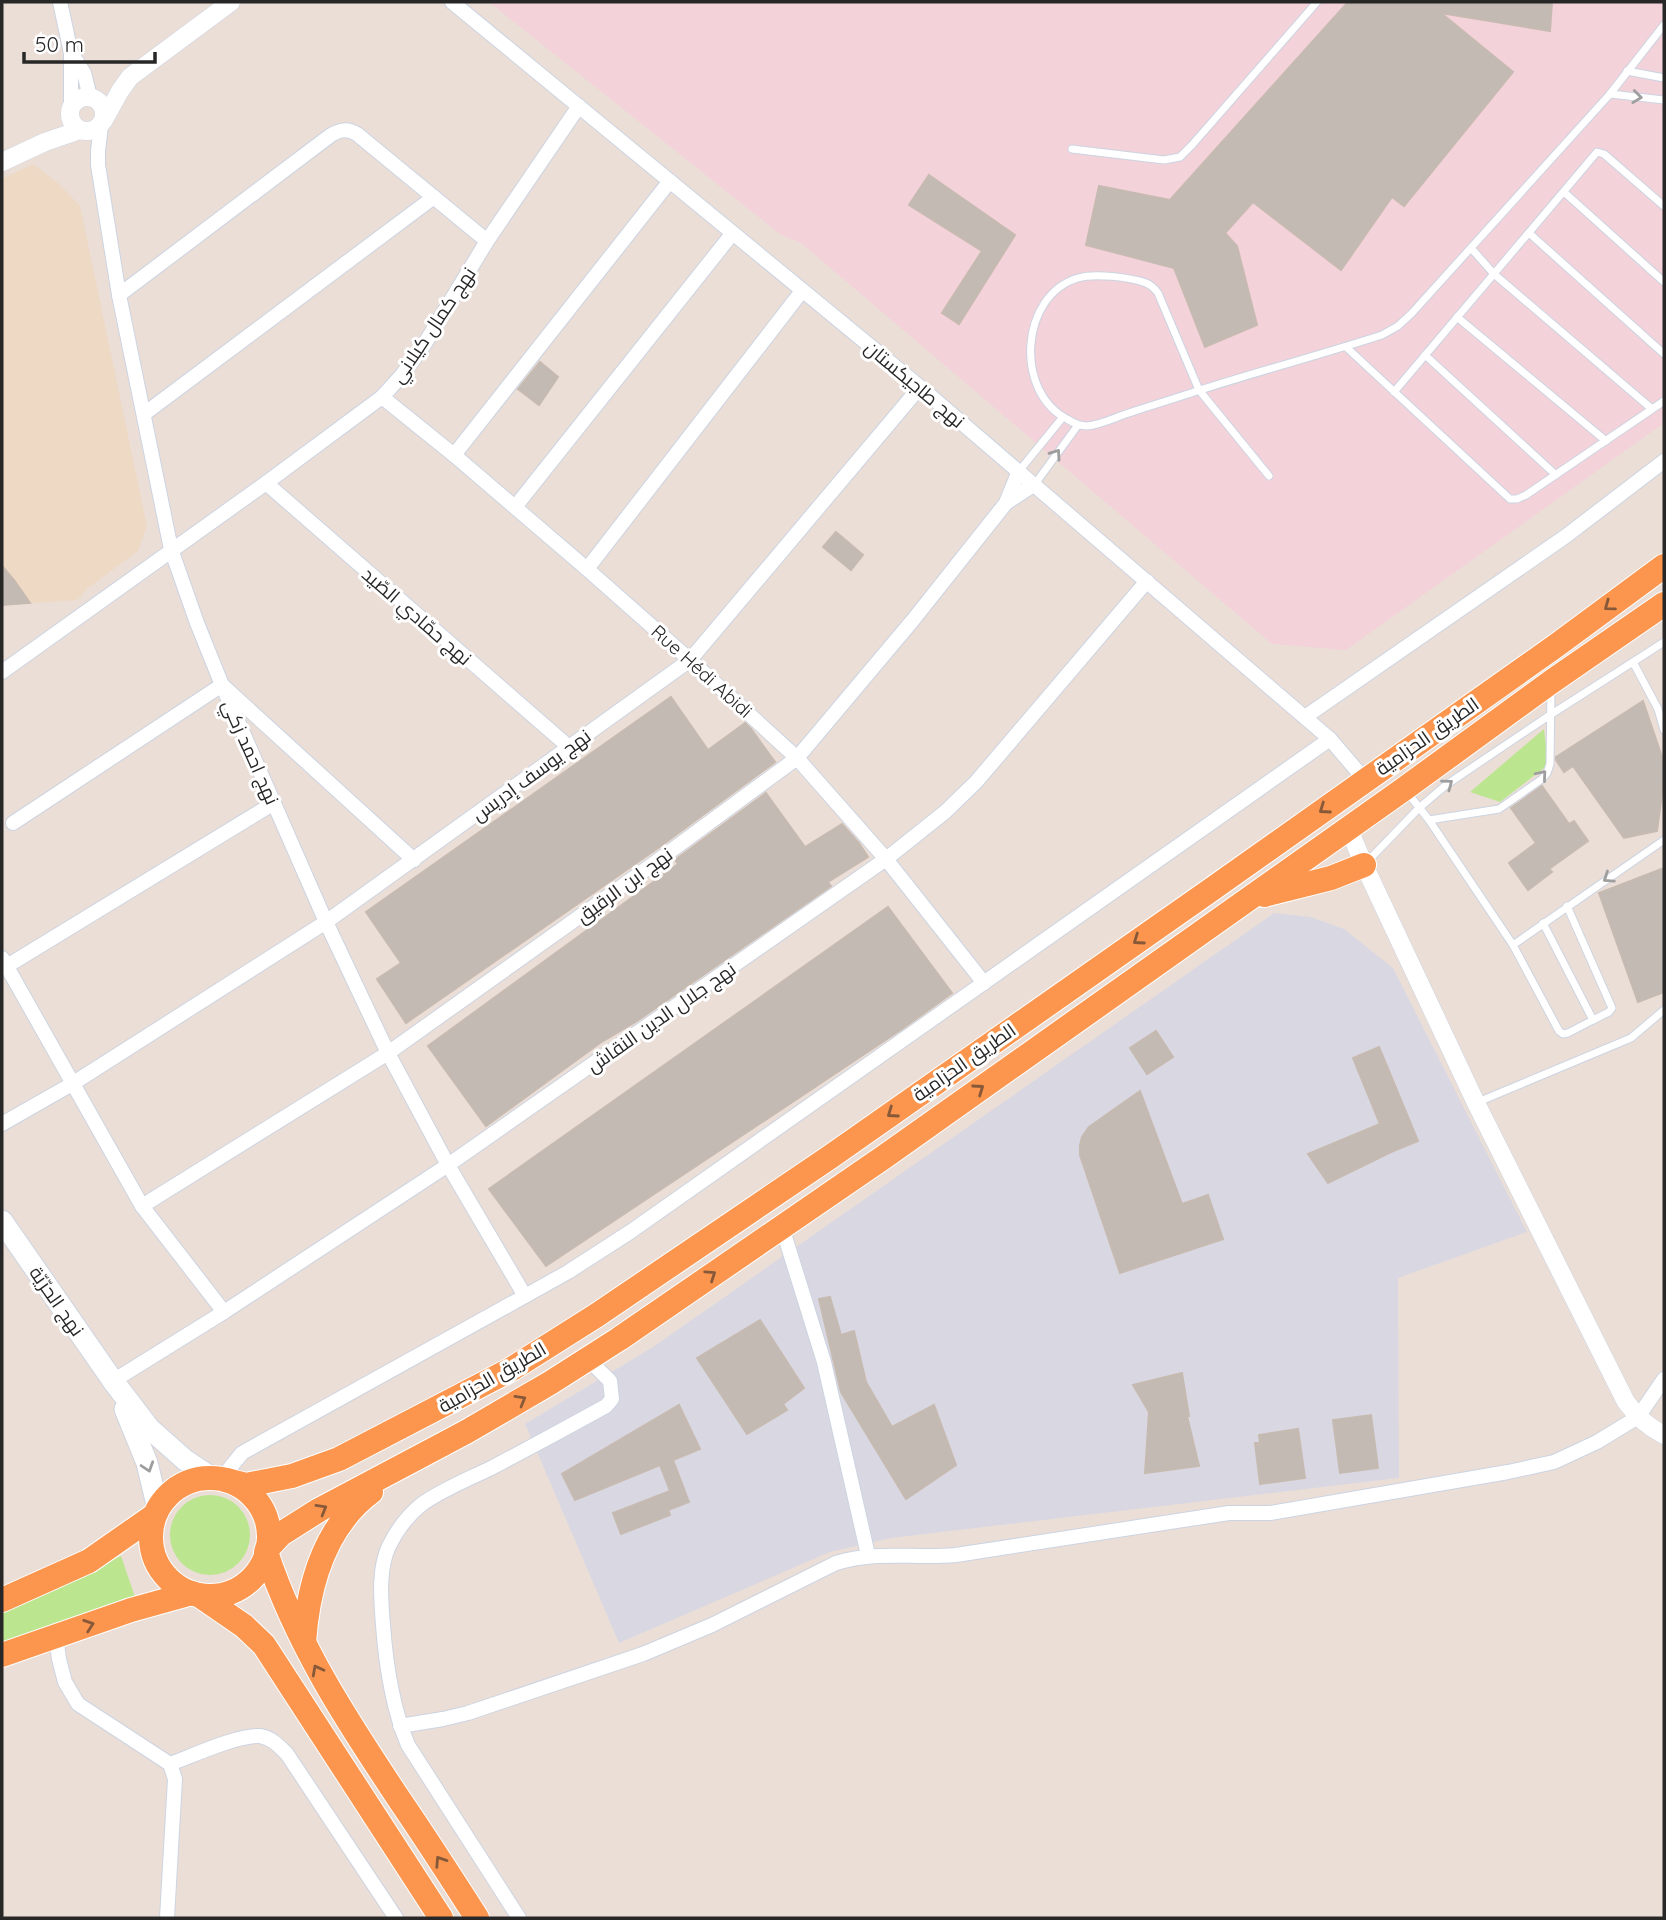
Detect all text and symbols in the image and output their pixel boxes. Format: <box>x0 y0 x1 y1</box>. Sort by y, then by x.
scale bar <box>24 21 156 65</box>
text: 50 m <box>35 31 84 57</box>
one-way arrow <box>1631 89 1643 104</box>
street label: نهج كمال كيلاني <box>385 262 483 389</box>
street label: نهج طاجيكستان <box>859 335 970 434</box>
one-way arrow <box>1048 449 1061 462</box>
street label: نهج حمّادي الصّيد <box>355 562 477 672</box>
one-way arrow <box>1604 598 1617 611</box>
street label: Rue Hédi Abidi <box>646 619 758 723</box>
street label: الطريق الحزامية <box>1371 692 1484 781</box>
street label: نهج احمد زكي <box>214 696 285 809</box>
street label: نهج يوسف إدريس <box>467 724 596 828</box>
one-way arrow <box>1533 771 1546 783</box>
one-way arrow <box>1441 780 1453 792</box>
one-way arrow <box>1319 801 1332 813</box>
street label: نهج ابن الرقيق <box>571 842 678 930</box>
one-way arrow <box>1603 870 1616 882</box>
one-way arrow <box>1133 932 1146 944</box>
street label: نهج جلال الدين النقاش <box>582 957 741 1079</box>
street label: الطريق الحزامية <box>908 1018 1021 1107</box>
one-way arrow <box>971 1085 984 1097</box>
one-way arrow <box>887 1105 900 1117</box>
street label: نهج الحرّيّة <box>23 1261 90 1342</box>
one-way arrow <box>703 1271 716 1283</box>
street label: الطريق الحزامية <box>434 1336 551 1418</box>
one-way arrow <box>514 1395 527 1408</box>
one-way arrow <box>140 1460 154 1473</box>
one-way arrow <box>314 1504 327 1517</box>
one-way arrow <box>83 1619 95 1633</box>
one-way arrow <box>312 1664 325 1677</box>
one-way arrow <box>436 1856 448 1869</box>

